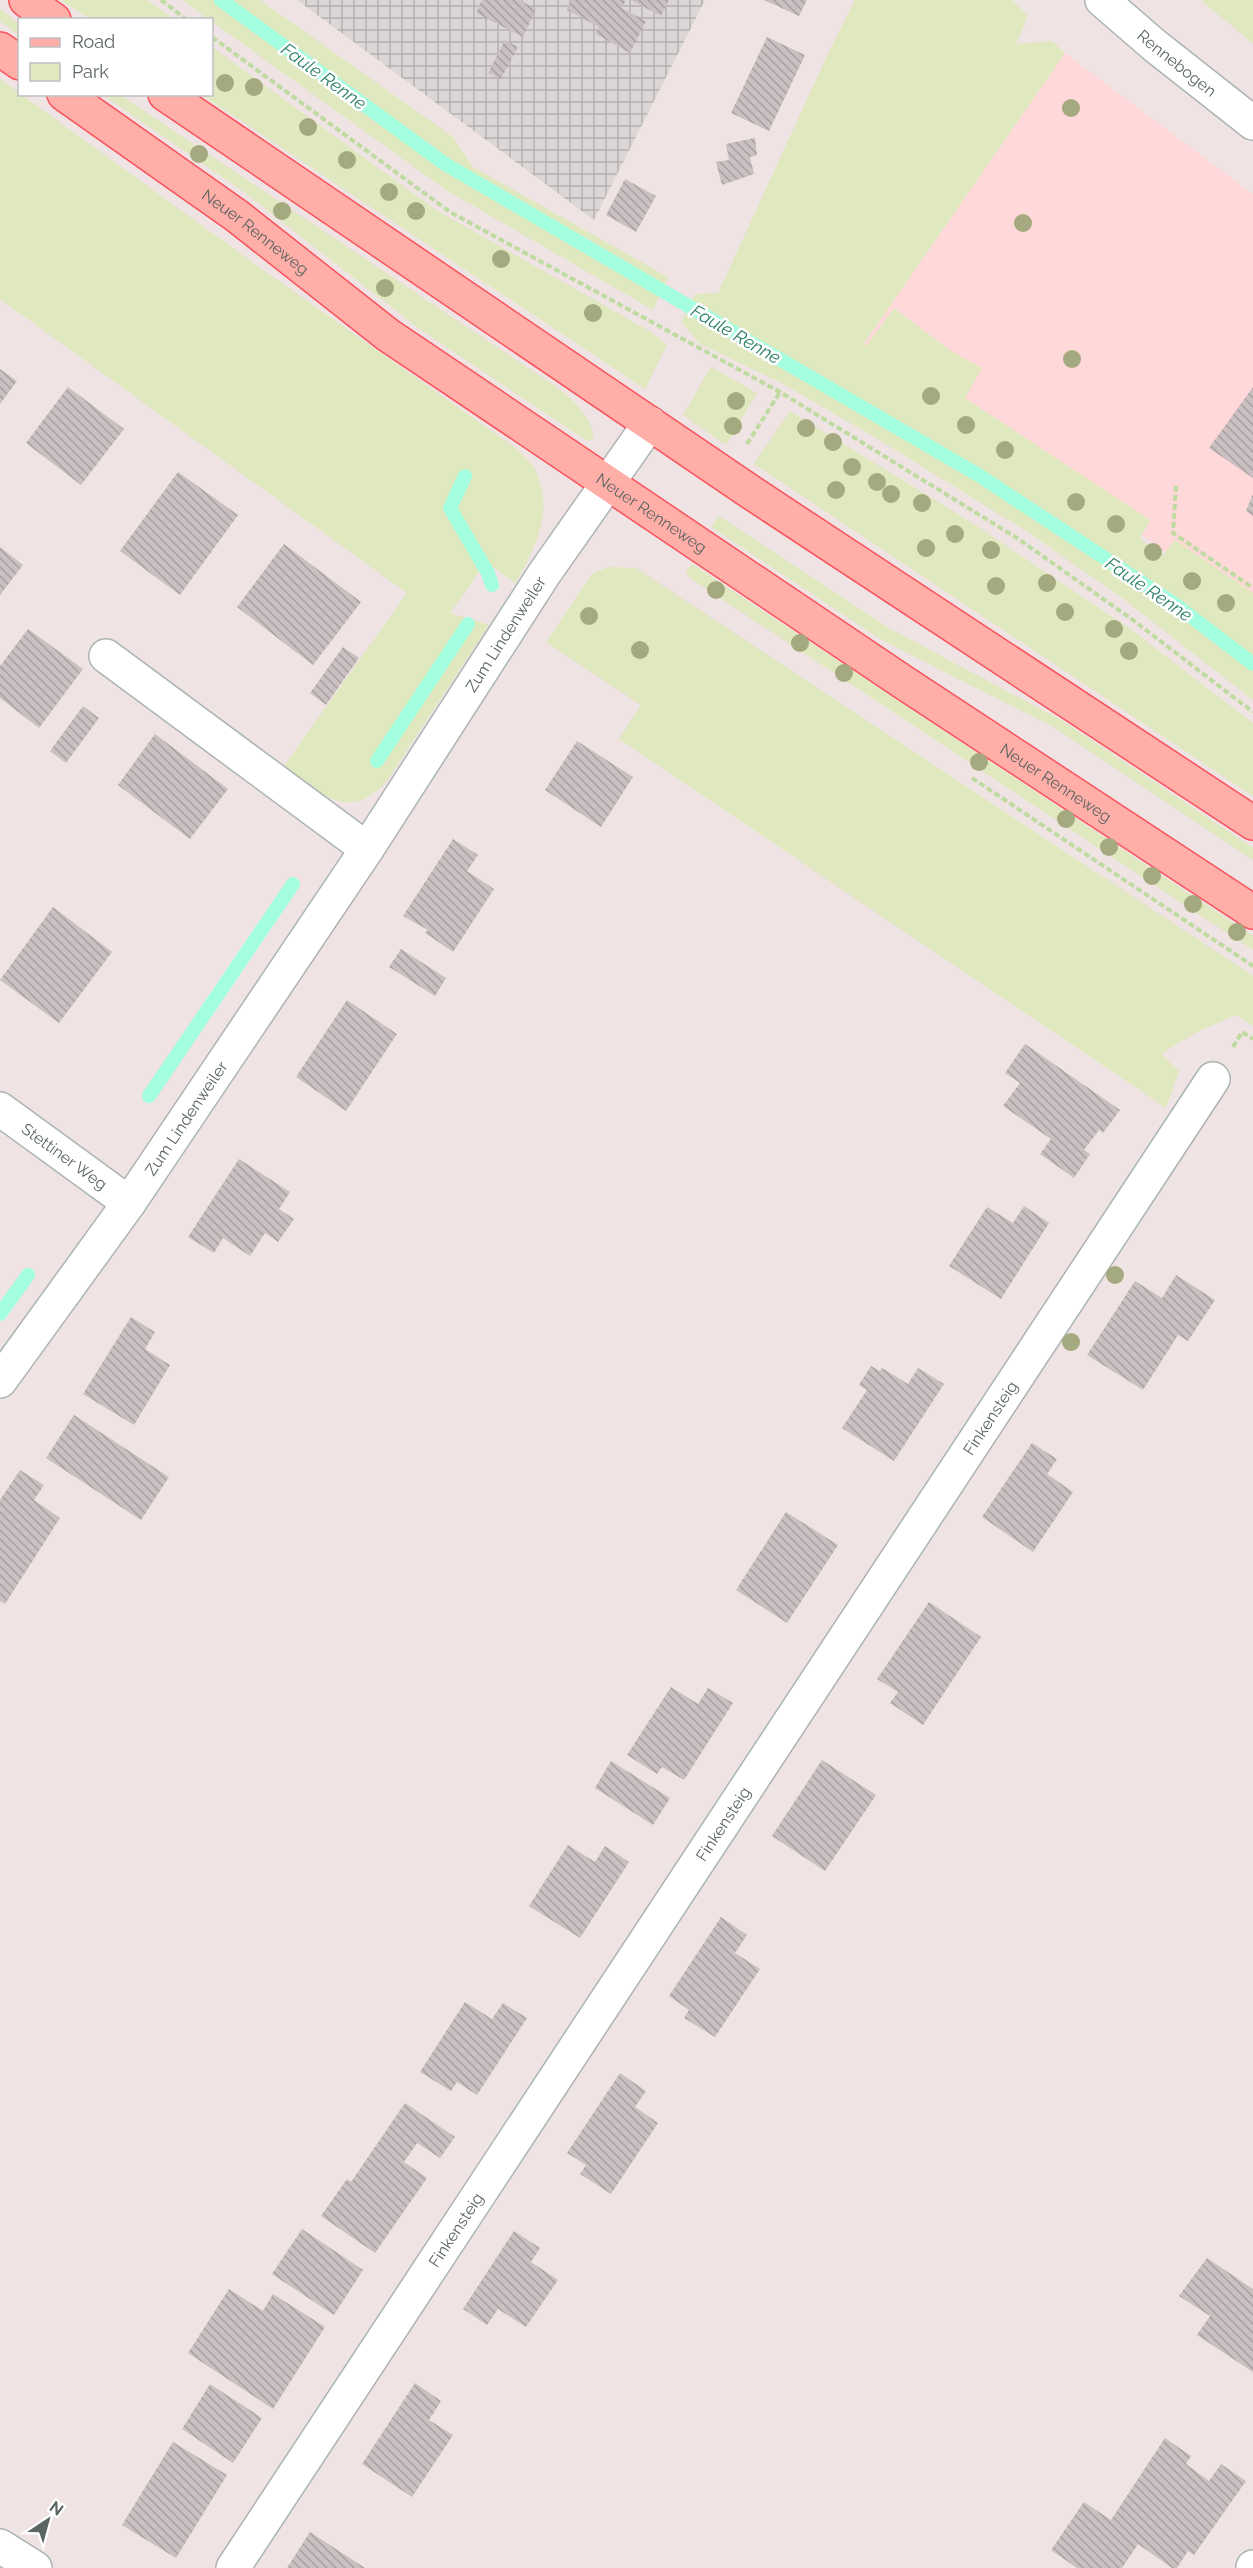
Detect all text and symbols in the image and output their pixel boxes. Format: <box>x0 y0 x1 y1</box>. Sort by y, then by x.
legend <box>18 18 213 96</box>
street label: Rennebogen <box>1134 26 1220 100</box>
text: Road <box>72 31 115 52</box>
water label: Faule Renne <box>277 38 371 114</box>
text: Park <box>72 61 109 82</box>
street label: Neuer Renneweg <box>199 185 313 279</box>
water label: Faule Renne <box>687 300 785 368</box>
street label: Neuer Renneweg <box>593 469 711 557</box>
water label: Faule Renne <box>1102 552 1197 626</box>
street label: Zum Lindenweiler <box>461 572 550 696</box>
street label: Neuer Renneweg <box>997 739 1115 826</box>
street label: Zum Lindenweiler <box>141 1057 231 1179</box>
street label: Stettiner Weg <box>18 1119 111 1193</box>
street label: Finkensteig <box>959 1377 1021 1458</box>
street label: Finkensteig <box>692 1783 754 1864</box>
street label: Finkensteig <box>424 2189 487 2270</box>
north arrow <box>18 2490 78 2550</box>
text: N <box>46 2497 67 2520</box>

